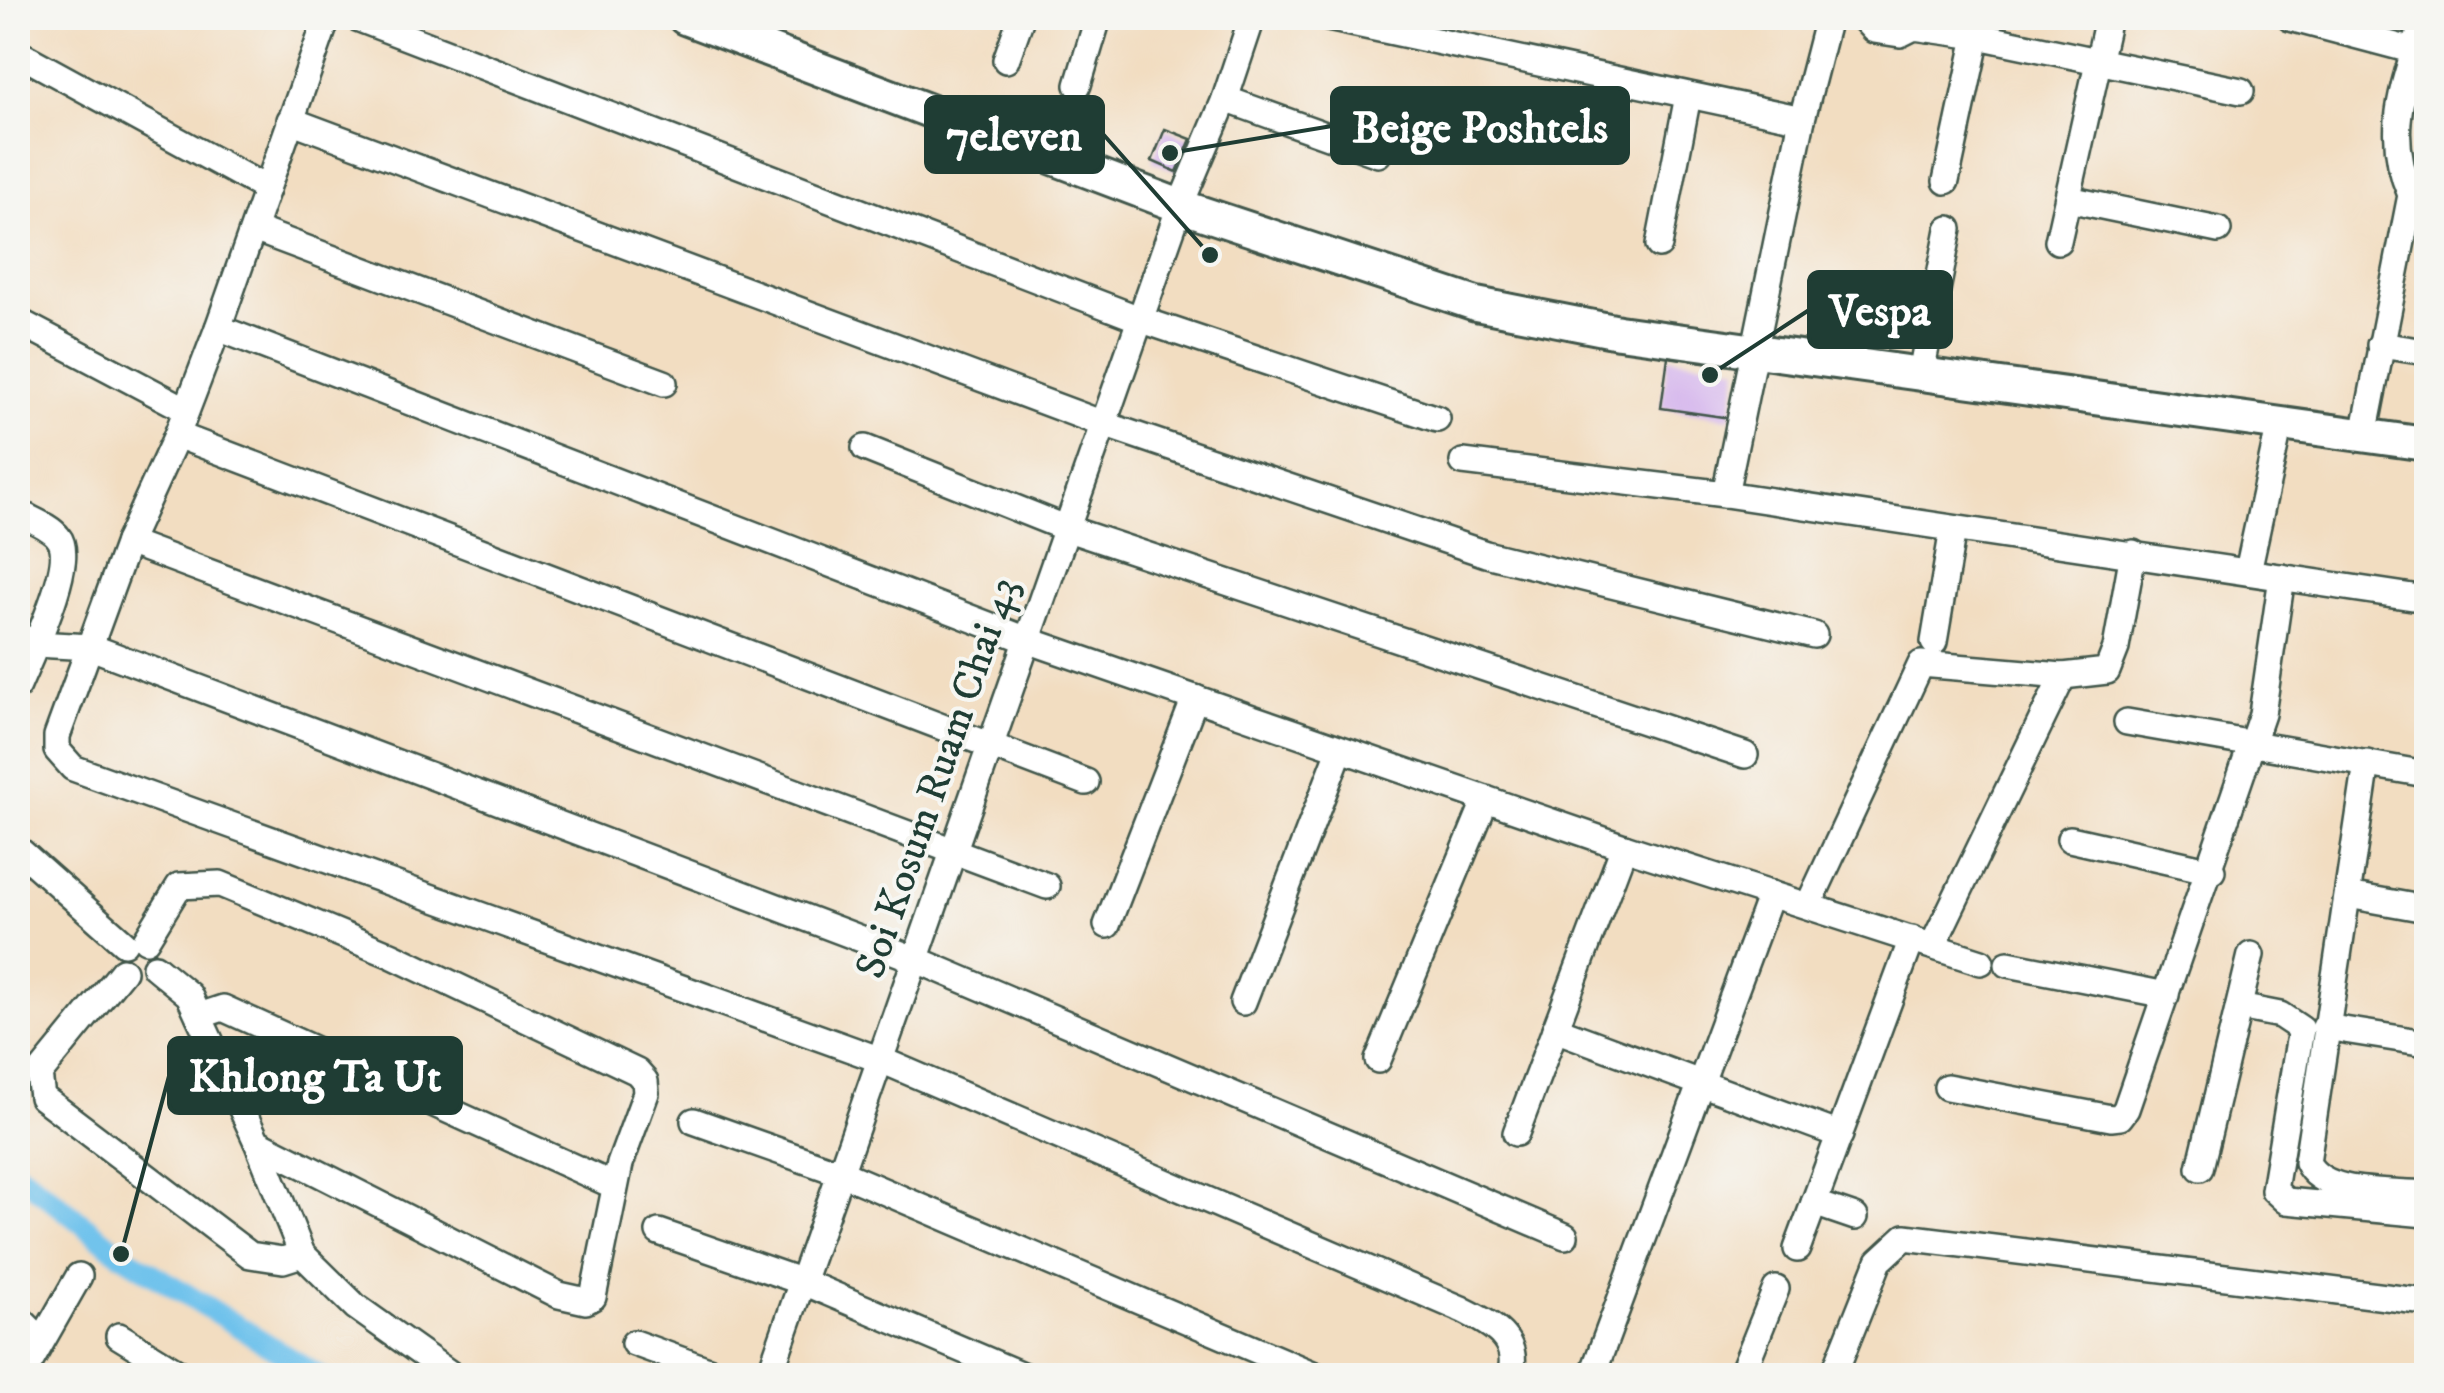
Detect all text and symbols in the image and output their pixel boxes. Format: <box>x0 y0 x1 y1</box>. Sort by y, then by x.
callout: Beige Poshtels <box>1332 88 1628 163</box>
callout: 7eleven <box>926 97 1103 172</box>
text: Beige Poshtels <box>1352 101 1608 157</box>
text: 7eleven <box>946 109 1083 165</box>
callout: Vespa <box>1809 272 1951 347</box>
text: Vespa <box>1827 284 1932 340</box>
street label: Soi Kosum Ruam Chai 43 <box>845 571 1031 985</box>
callout: Khlong Ta Ut <box>169 1038 461 1113</box>
text: Khlong Ta Ut <box>189 1050 442 1106</box>

